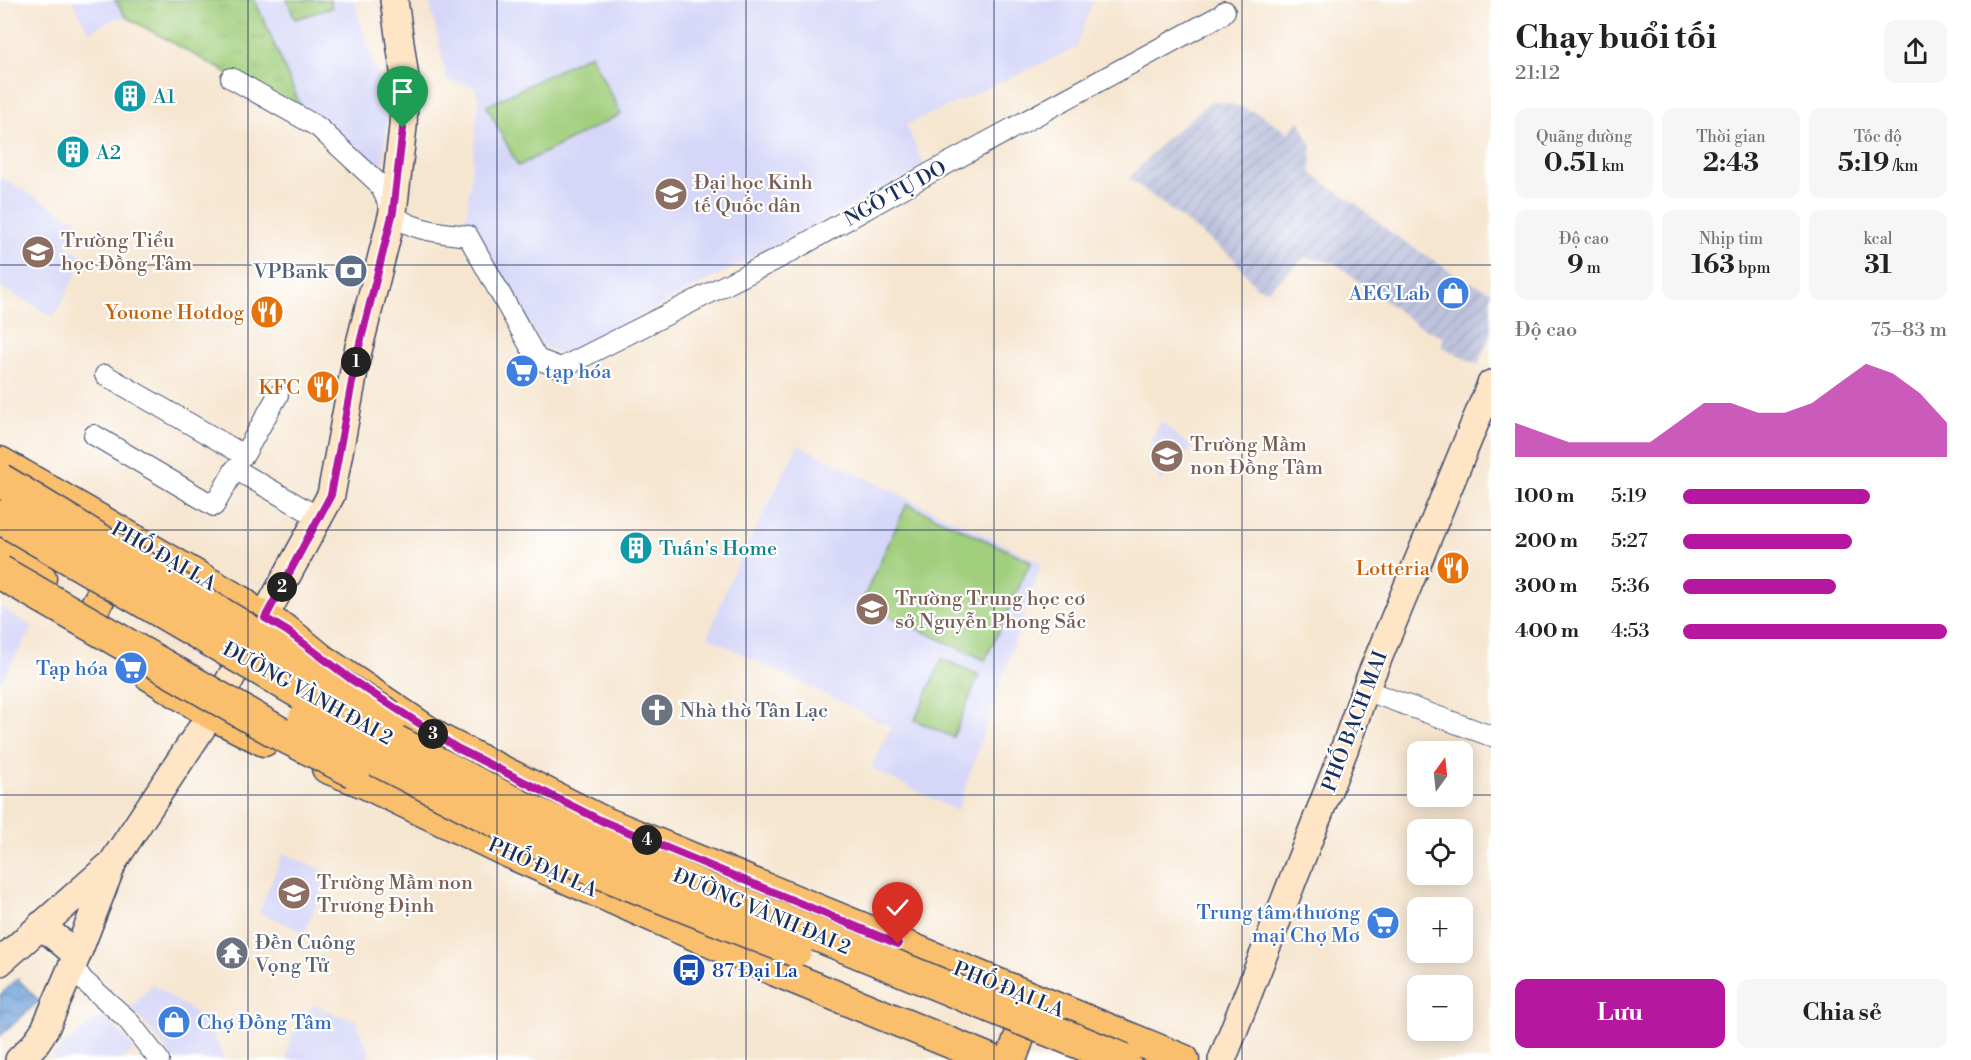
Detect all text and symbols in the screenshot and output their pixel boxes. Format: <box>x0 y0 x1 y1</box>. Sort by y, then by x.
text: Chạy buổi tối <box>1515 18 1717 59</box>
button: share <box>1884 20 1947 83</box>
text: 21:12 <box>1515 61 1560 86</box>
pin <box>377 66 428 128</box>
icon: arrive <box>386 75 419 108</box>
building icon: A1 <box>112 78 148 114</box>
place label: A1 <box>152 85 176 110</box>
text: Quãng đường <box>1536 127 1632 147</box>
text: Thời gian <box>1696 127 1766 147</box>
text: Tốc độ <box>1854 127 1902 147</box>
building icon: A2 <box>55 134 91 170</box>
place label: A2 <box>95 141 121 166</box>
text: 0.51 <box>1544 147 1598 179</box>
text: 2:43 <box>1703 147 1759 179</box>
text: 5:19 <box>1838 147 1889 179</box>
street label: NGÕ TỰ DO <box>839 154 951 233</box>
text: km <box>1598 156 1624 176</box>
text: /km <box>1889 156 1918 176</box>
place label: Đại học Kinh tế Quốc dân <box>694 171 813 219</box>
school or university icon: Đại học Kinh tế Quốc dân <box>653 176 689 212</box>
place label: Trường Tiểu học Đồng Tâm <box>61 229 193 277</box>
text: Độ cao <box>1559 229 1609 249</box>
text: Nhịp tim <box>1699 229 1763 249</box>
text: kcal <box>1863 229 1893 249</box>
school or university icon: Trường Tiểu học Đồng Tâm <box>20 234 56 270</box>
text: 9 <box>1567 249 1584 281</box>
text: 163 <box>1691 249 1735 281</box>
text: 31 <box>1864 249 1892 281</box>
bank icon: VPBank <box>333 253 369 289</box>
text: m <box>1584 258 1601 278</box>
text: bpm <box>1735 258 1771 278</box>
place label: VPBank <box>253 260 330 285</box>
shop icon: AEG Lab <box>1435 275 1471 311</box>
place label: AEG Lab <box>1348 282 1430 307</box>
restaurant icon: Youone Hotdog <box>249 294 285 330</box>
place label: Youone Hotdog <box>104 301 245 326</box>
text: Độ cao <box>1515 318 1577 343</box>
text: 75–83 m <box>1871 318 1947 343</box>
pin: 1 <box>341 347 371 377</box>
text: 1 <box>352 352 360 372</box>
supermarket icon: tạp hóa <box>504 353 540 389</box>
place label: tạp hóa <box>545 360 612 385</box>
restaurant icon: KFC <box>305 369 341 405</box>
place label: KFC <box>259 376 300 401</box>
place label: Trường Mầm non Đồng Tâm <box>1190 433 1323 481</box>
school or university icon: Trường Mầm non Đồng Tâm <box>1149 438 1185 474</box>
text: 100 m <box>1515 484 1574 509</box>
text: 5:19 <box>1611 484 1647 509</box>
street label: PHỐ ĐẠI LA <box>106 514 223 598</box>
text: 200 m <box>1515 529 1578 554</box>
text: 5:27 <box>1611 529 1648 554</box>
building icon: Tuấn's Home <box>618 530 654 566</box>
place label: Tuấn's Home <box>659 537 777 562</box>
restaurant icon: Lotteria <box>1435 550 1471 586</box>
place label: Lotteria <box>1356 557 1431 582</box>
pin: 2 <box>267 572 297 602</box>
text: 300 m <box>1515 574 1578 599</box>
text: 5:36 <box>1611 574 1650 599</box>
text: 2 <box>277 577 287 597</box>
place label: Trường Trung học cơ sở Nguyễn Phong Sắc <box>895 587 1086 635</box>
school or university icon: Trường Trung học cơ sở Nguyễn Phong Sắc <box>854 591 890 627</box>
text: 400 m <box>1515 619 1579 644</box>
text: 4:53 <box>1611 619 1649 644</box>
street label: ĐƯỜNG VÀNH ĐAI 2 <box>218 636 397 751</box>
street label: PHỐ BẠCH MAI <box>1313 646 1394 795</box>
supermarket icon: Tạp hóa <box>113 650 149 686</box>
place label: Tạp hóa <box>36 657 109 682</box>
church icon: Nhà thờ Tân Lạc <box>639 692 675 728</box>
place label: Nhà thờ Tân Lạc <box>680 699 828 724</box>
pin: 3 <box>418 719 448 749</box>
text: 3 <box>428 724 438 744</box>
north arrow <box>1407 741 1473 807</box>
map controls <box>1407 741 1473 1041</box>
button: locate <box>1407 819 1473 885</box>
pin: 4 <box>632 825 662 855</box>
street label: PHỐ ĐẠI LA <box>484 829 604 904</box>
text: 4 <box>642 830 652 850</box>
street label: ĐƯỜNG VÀNH ĐAI 2 <box>669 863 854 961</box>
place label: Trường Mầm non Trương Định <box>317 871 473 919</box>
school or university icon: Trường Mầm non Trương Định <box>276 875 312 911</box>
pin <box>872 882 923 944</box>
icon: check <box>881 891 914 924</box>
button: + <box>1407 897 1473 963</box>
place label: Trung tâm thương mại Chợ Mơ <box>1196 901 1361 949</box>
supermarket icon: Trung tâm thương mại Chợ Mơ <box>1365 905 1401 941</box>
place label: Đền Cuông Vọng Tử <box>254 931 356 979</box>
temple icon: Đền Cuông Vọng Tử <box>214 935 250 971</box>
bus stop icon: 87 Đại La <box>671 952 707 988</box>
street label: PHỐ ĐẠI LA <box>949 953 1070 1024</box>
place label: 87 Đại La <box>712 959 799 984</box>
button: − <box>1407 975 1473 1041</box>
button: Lưu <box>1515 979 1725 1048</box>
button: Chia sẻ <box>1737 979 1947 1048</box>
shop icon: Chợ Đồng Tâm <box>156 1004 192 1040</box>
place label: Chợ Đồng Tâm <box>197 1011 332 1036</box>

